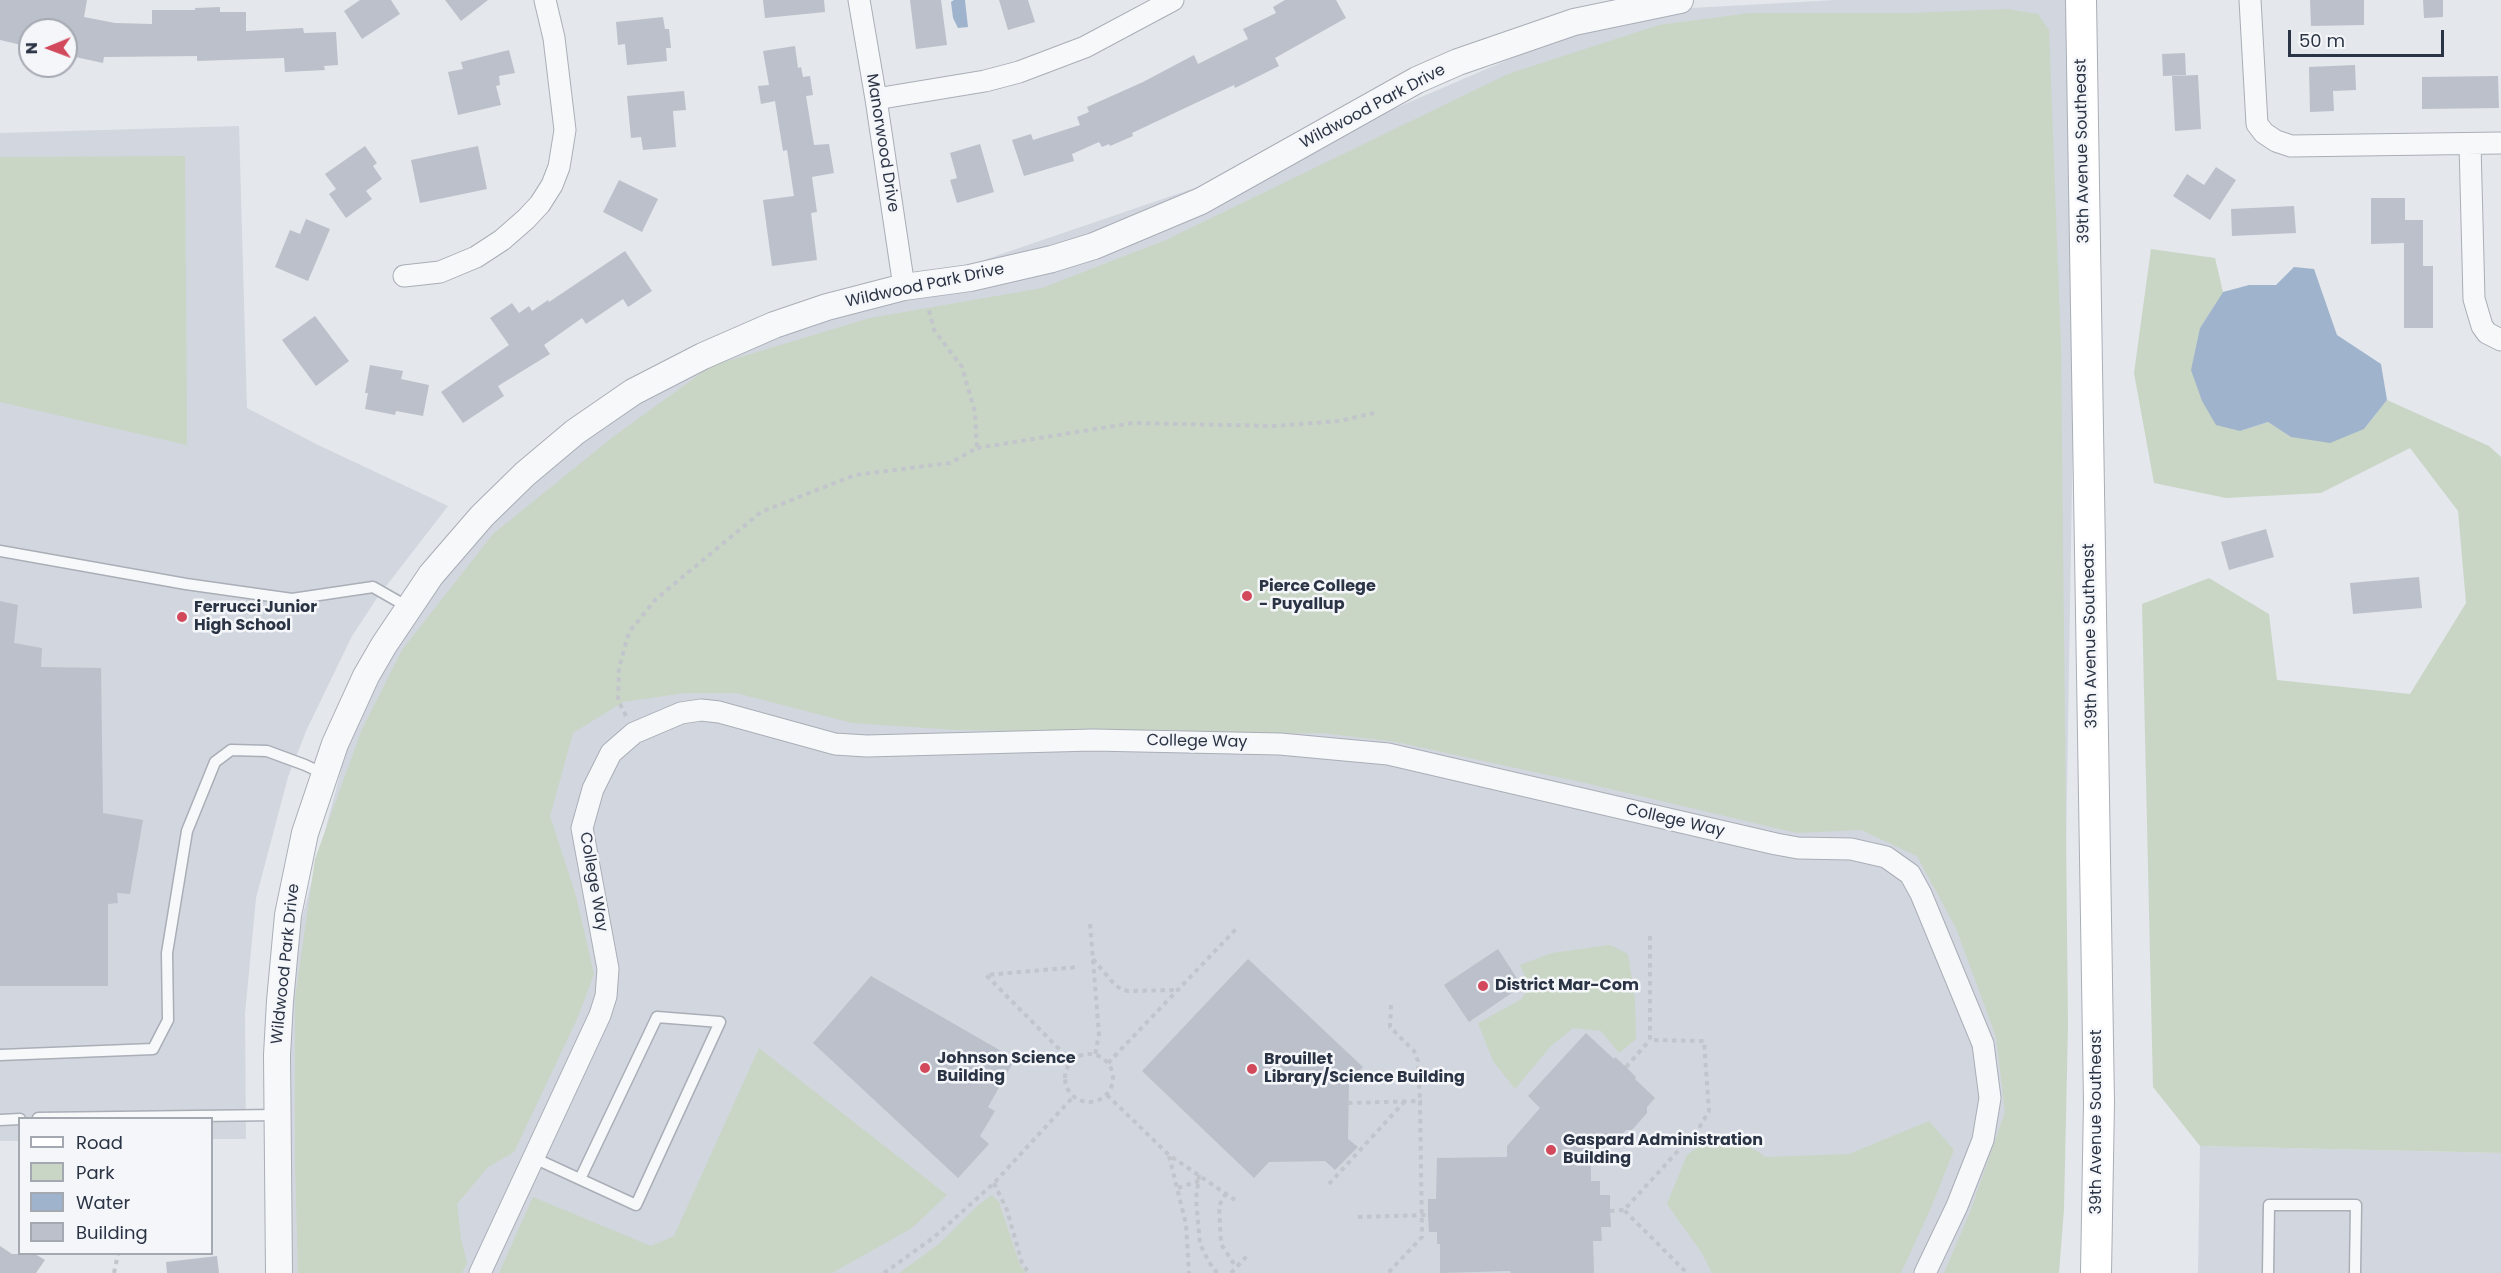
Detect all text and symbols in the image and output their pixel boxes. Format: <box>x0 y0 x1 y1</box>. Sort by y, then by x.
north arrow <box>18 18 78 78</box>
scale bar <box>2291 18 2447 56</box>
text: 50 m <box>2299 28 2345 53</box>
text: N <box>20 42 43 55</box>
street label: 39th Avenue Southeast <box>2072 58 2094 244</box>
street label: Wildwood Park Drive <box>1297 61 1449 153</box>
street label: Manorwood Drive <box>862 72 902 214</box>
street label: Wildwood Park Drive <box>844 260 1006 312</box>
street label: 39th Avenue Southeast <box>2080 543 2102 729</box>
place label: Pierce College - Puyallup <box>1259 577 1376 615</box>
marker: Pierce College - Puyallup <box>1240 589 1254 603</box>
place label: Ferrucci Junior High School <box>194 598 317 636</box>
marker: Ferrucci Junior High School <box>175 610 189 624</box>
street label: College Way <box>1146 732 1248 752</box>
street label: College Way <box>1624 800 1726 842</box>
street label: College Way <box>575 831 611 933</box>
street label: Wildwood Park Drive <box>268 883 304 1045</box>
place label: District Mar-Com <box>1495 976 1639 996</box>
marker: District Mar-Com <box>1476 979 1490 993</box>
street label: 39th Avenue Southeast <box>2087 1029 2107 1215</box>
place label: Johnson Science Building <box>937 1049 1076 1087</box>
place label: Brouillet Library/Science Building <box>1264 1050 1465 1088</box>
marker: Johnson Science Building <box>918 1061 932 1075</box>
marker: Brouillet Library/Science Building <box>1245 1062 1259 1076</box>
legend <box>18 1117 213 1255</box>
text: Road <box>76 1130 123 1155</box>
place label: Gaspard Administration Building <box>1563 1131 1763 1169</box>
marker: Gaspard Administration Building <box>1544 1143 1558 1157</box>
text: Park <box>76 1160 115 1185</box>
text: Water <box>76 1190 130 1215</box>
text: Building <box>76 1220 148 1245</box>

